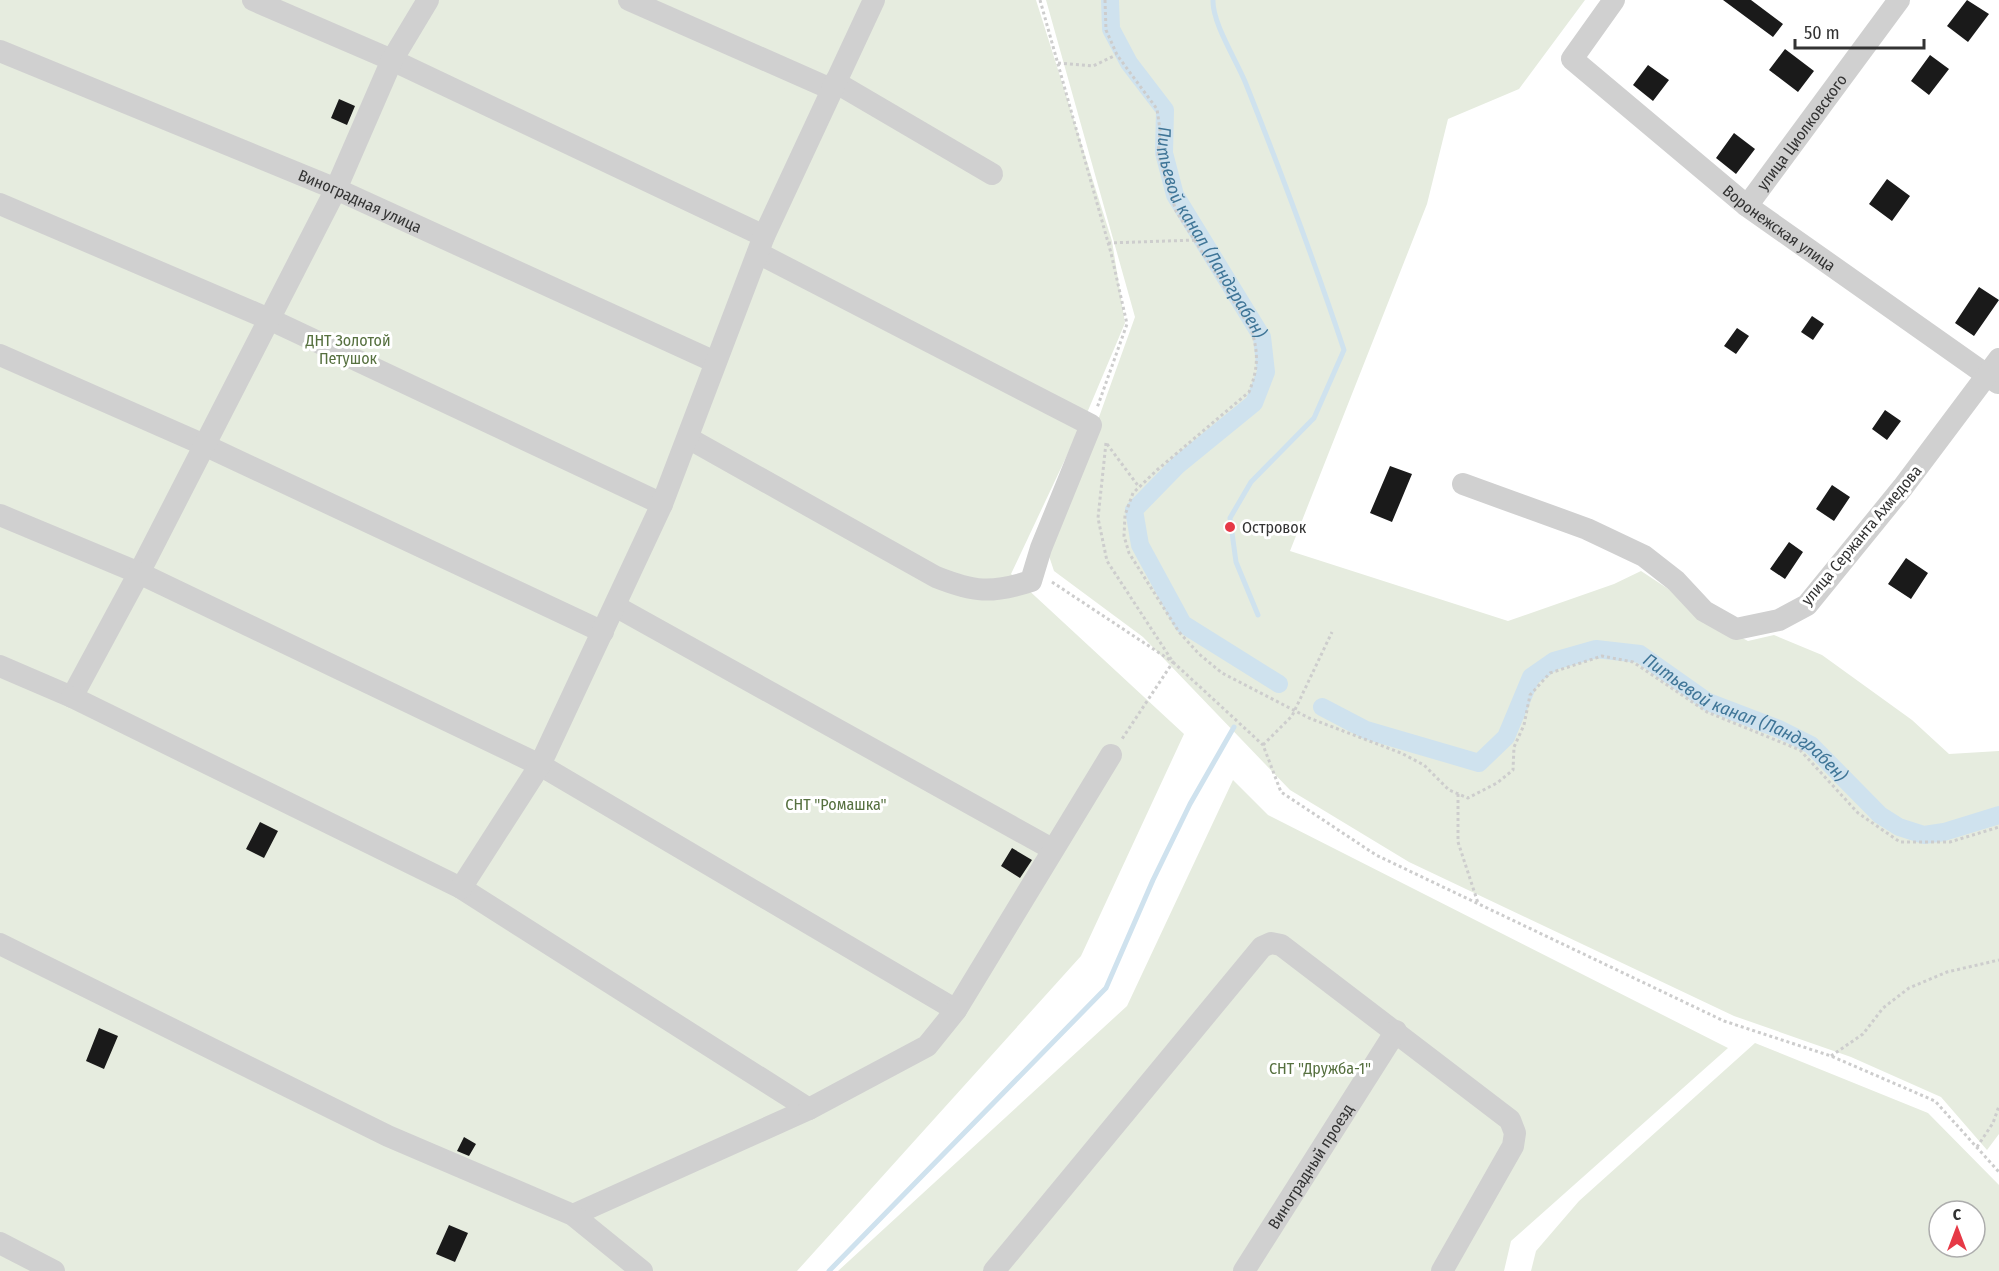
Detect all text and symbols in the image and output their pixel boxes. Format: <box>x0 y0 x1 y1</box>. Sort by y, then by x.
scale bar <box>1795 12 1924 50</box>
text: 50 m <box>1804 22 1840 44</box>
street label: улица Циолковского <box>1753 71 1851 194</box>
water label: Питьевой канал (Ландграбен) <box>1152 126 1271 342</box>
street label: Виноградная улица <box>295 166 425 237</box>
street label: Воронежская улица <box>1719 181 1839 275</box>
park label: ДНТ Золотой Петушок <box>305 331 391 368</box>
street label: улица Сержанта Ахмедова <box>1797 461 1926 609</box>
place label: Островок <box>1242 518 1307 537</box>
marker: Островок <box>1223 520 1237 534</box>
water label: Питьевой канал (Ландграбен) <box>1639 649 1852 786</box>
park label: СНТ "Ромашка" <box>785 795 887 814</box>
park label: СНТ "Дружба-1" <box>1269 1059 1371 1078</box>
street label: Виноградный проезд <box>1264 1100 1357 1233</box>
north arrow <box>1927 1199 1987 1259</box>
text: С <box>1953 1205 1962 1224</box>

